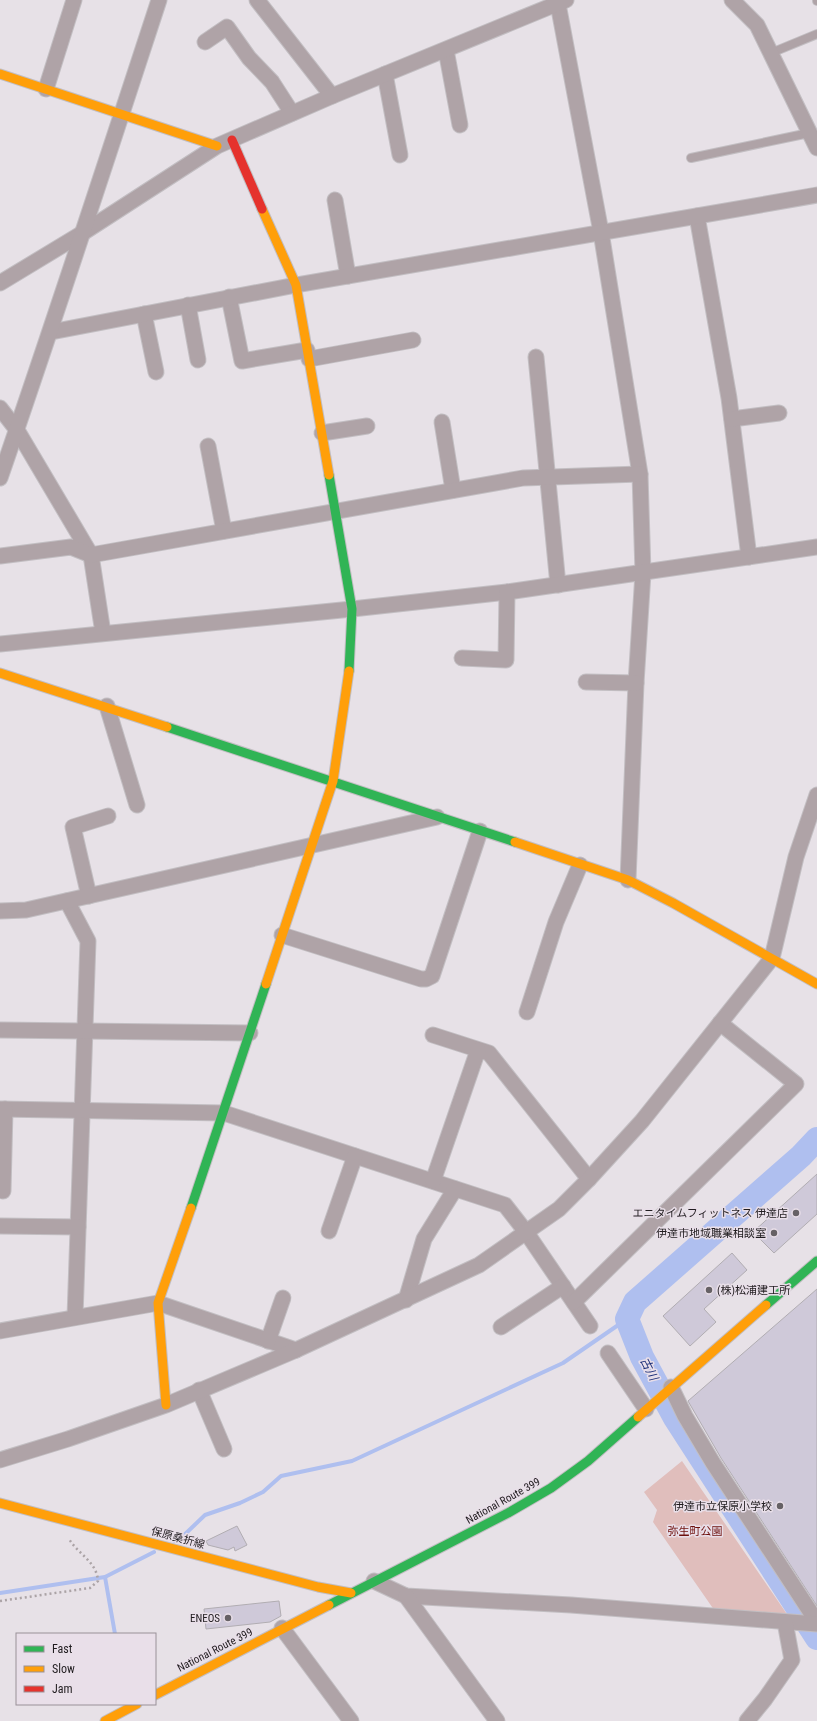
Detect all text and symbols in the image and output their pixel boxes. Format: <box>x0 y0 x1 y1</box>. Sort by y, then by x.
place label: エニタイムフィットネス 伊達店 <box>633 1207 788 1220</box>
marker: エニタイムフィットネス 伊達店 <box>791 1208 801 1218</box>
place label: 伊達市地域職業相談室 <box>656 1227 766 1240</box>
marker: 伊達市地域職業相談室 <box>769 1228 779 1238</box>
place label: (株)松浦建工所 <box>717 1284 791 1297</box>
marker: (株)松浦建工所 <box>704 1285 714 1295</box>
water label: 古川 <box>637 1355 662 1385</box>
street label: National Route 399 <box>464 1475 542 1527</box>
place label: 伊達市立保原小学校 <box>673 1500 772 1513</box>
marker: 伊達市立保原小学校 <box>775 1501 785 1511</box>
street label: 保原桑折線 <box>150 1525 206 1551</box>
park label: 弥生町公園 <box>668 1525 723 1538</box>
place label: ENEOS <box>190 1612 220 1625</box>
marker: ENEOS <box>223 1613 233 1623</box>
street label: National Route 399 <box>175 1625 255 1675</box>
legend <box>16 1633 156 1705</box>
text: Fast <box>52 1642 73 1656</box>
text: Slow <box>52 1662 75 1676</box>
text: Jam <box>52 1682 73 1696</box>

